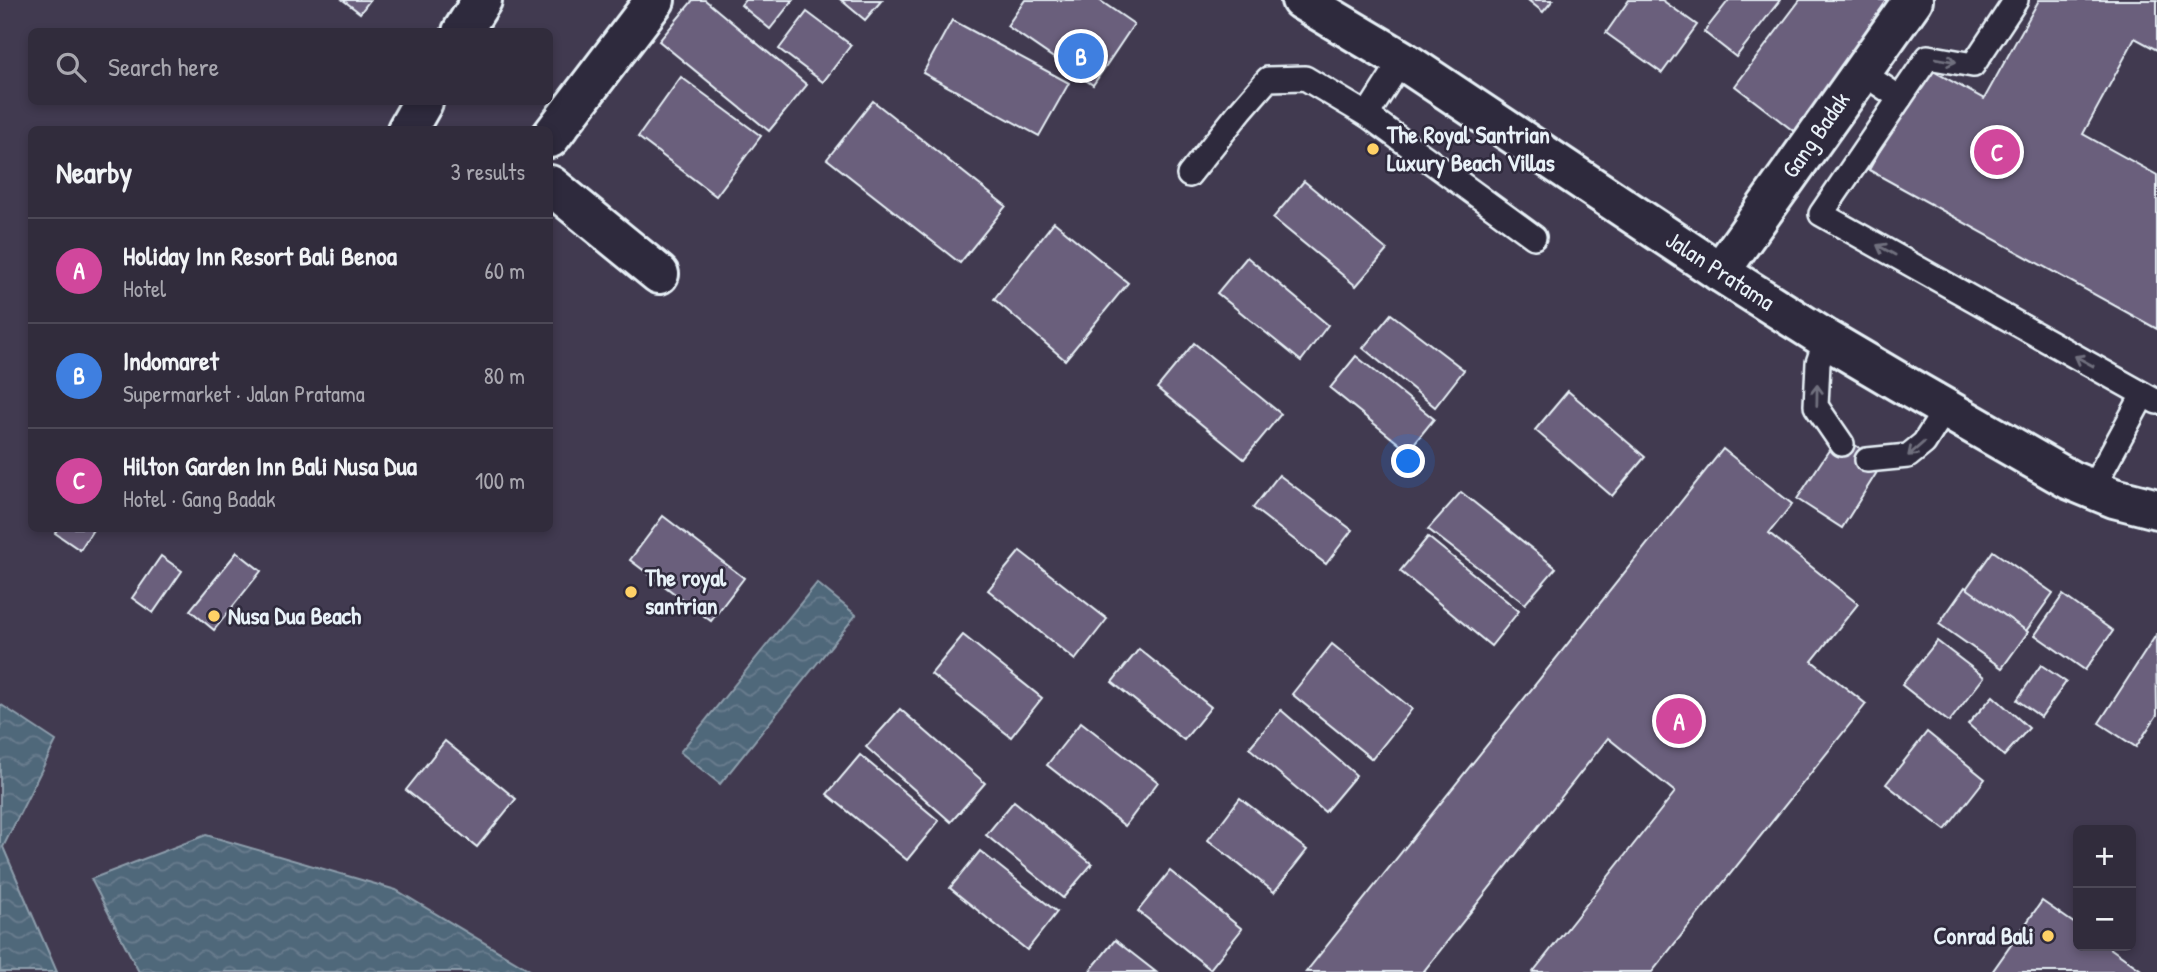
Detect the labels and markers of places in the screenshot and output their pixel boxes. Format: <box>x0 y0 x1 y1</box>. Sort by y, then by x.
pin: B <box>1058 30 1104 82</box>
place label: The Royal Santrian Luxury Beach Villas <box>1386 118 1555 179</box>
pin: C <box>1974 126 2020 178</box>
marker: The Royal Santrian Luxury Beach Villas <box>1365 141 1381 157</box>
place label: The royal santrian <box>644 561 727 621</box>
marker: The royal santrian <box>623 584 639 600</box>
place label: Nusa Dua Beach <box>228 599 361 631</box>
marker: Nusa Dua Beach <box>206 608 222 624</box>
pin: A <box>1656 695 1702 747</box>
place label: Conrad Bali <box>1933 919 2034 951</box>
marker: Conrad Bali <box>2040 928 2056 944</box>

